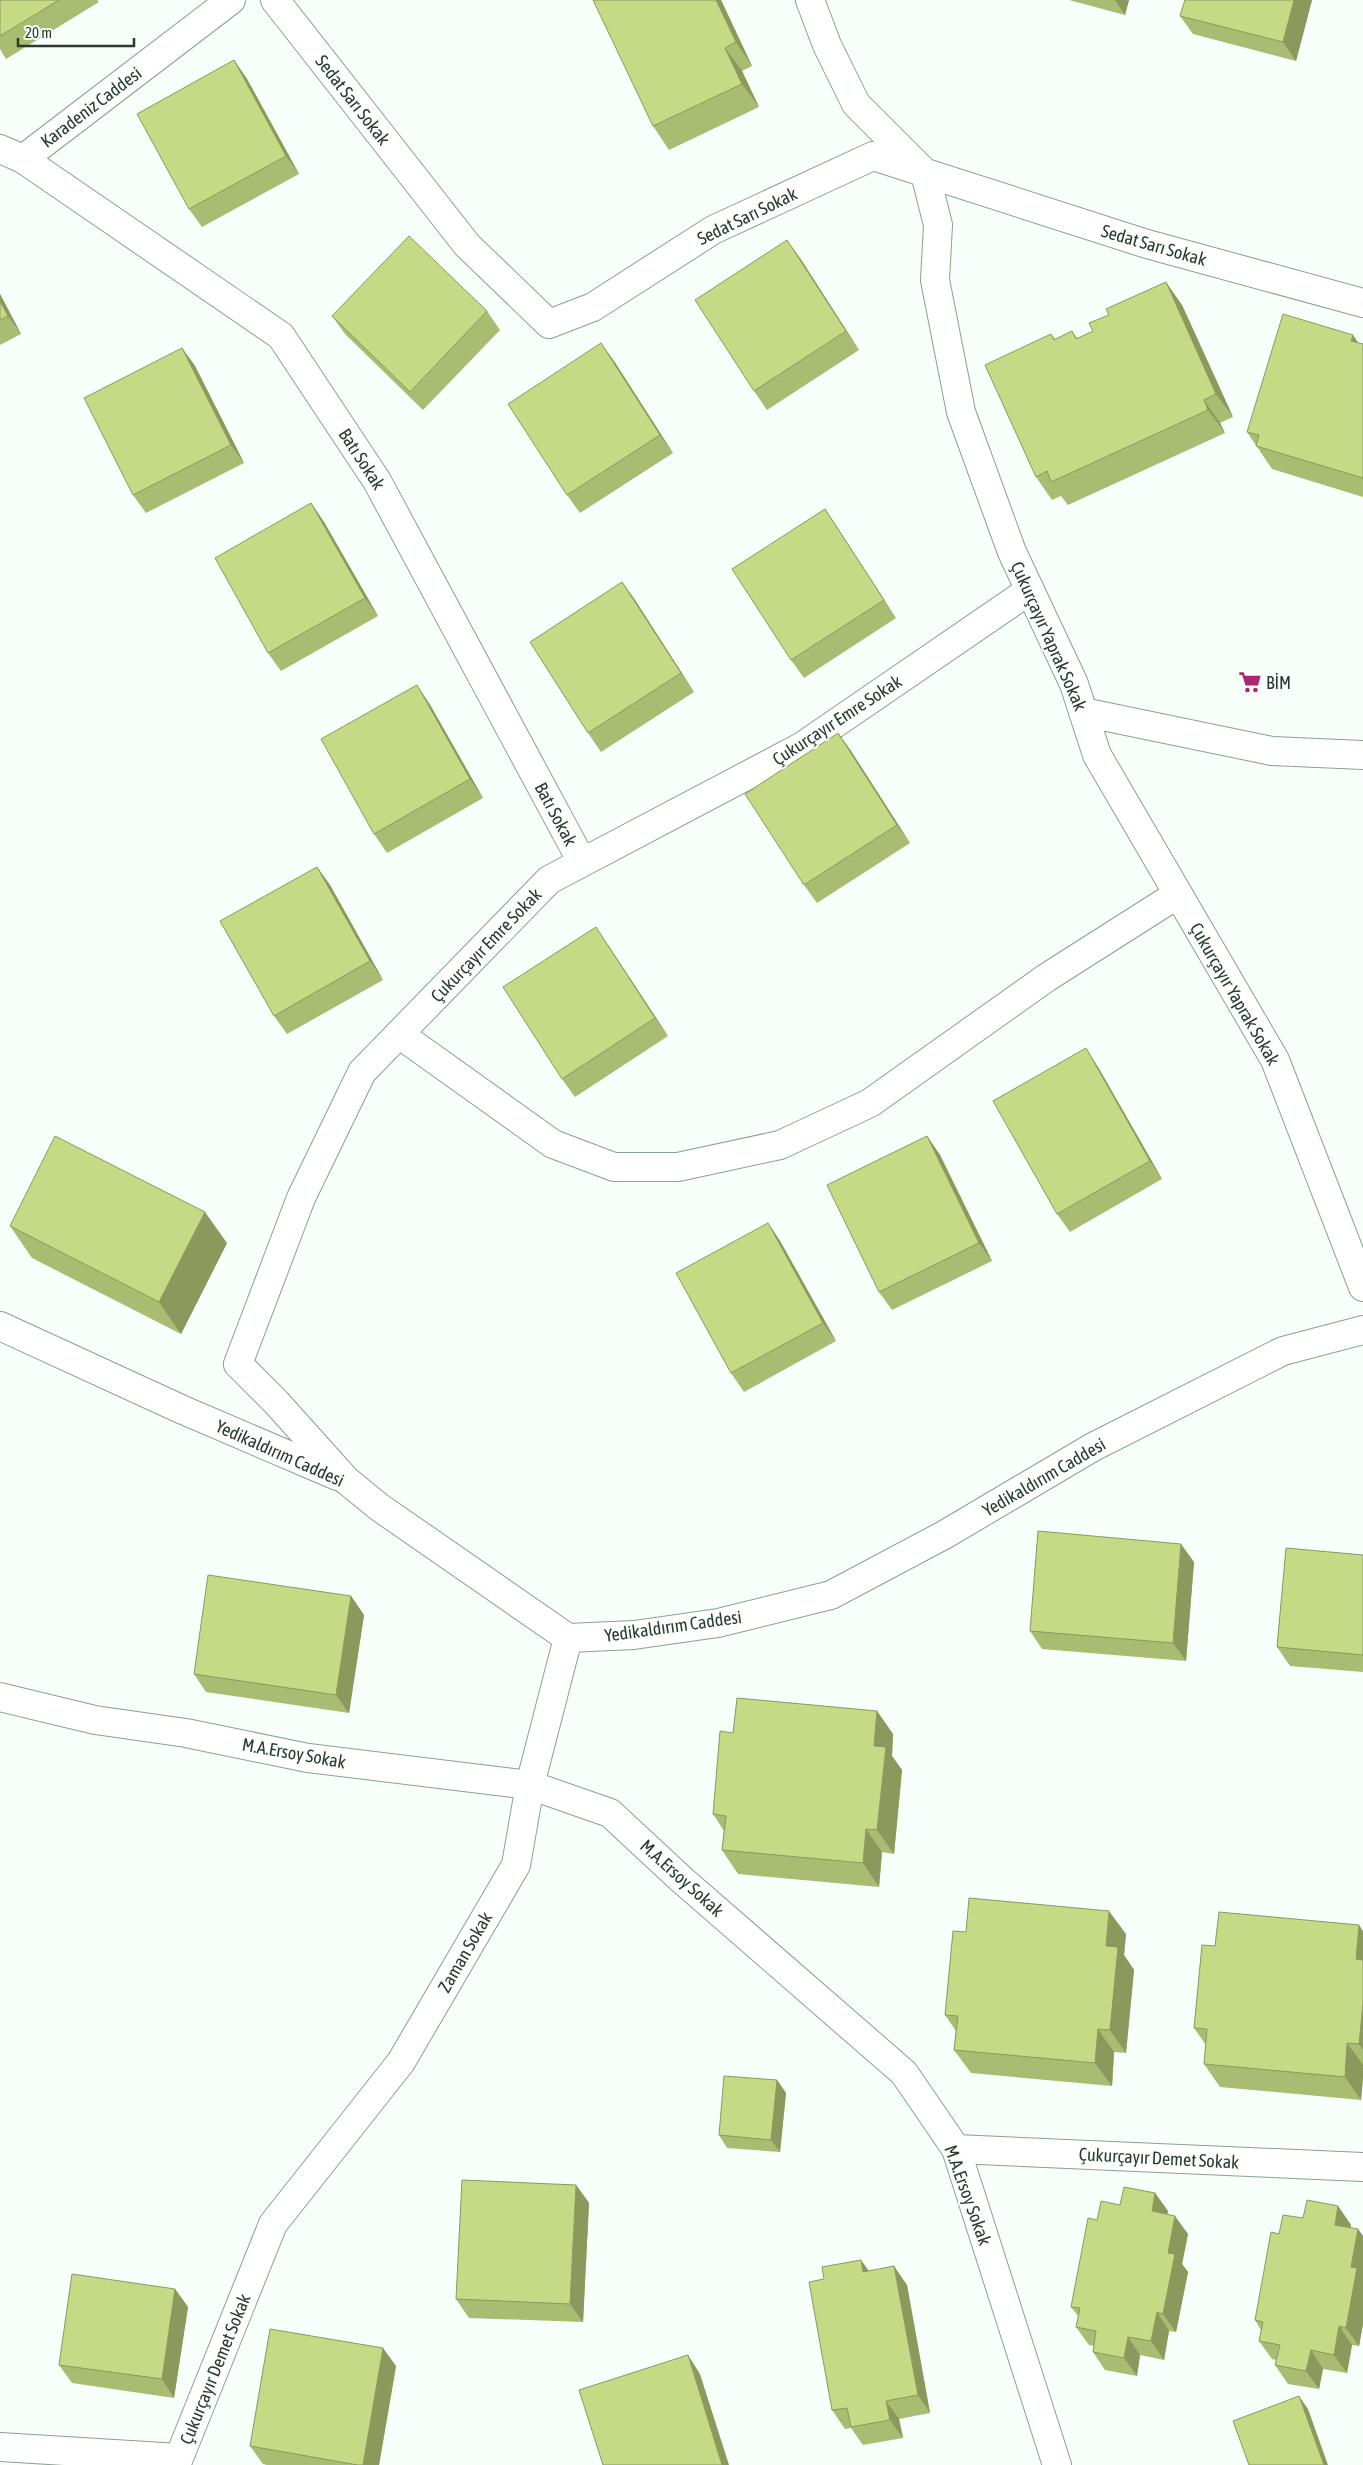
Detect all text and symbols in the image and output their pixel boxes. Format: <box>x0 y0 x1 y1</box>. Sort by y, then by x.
scale bar <box>18 15 134 47</box>
text: 20 m <box>25 24 52 41</box>
street label: Sedat Sarı Sokak <box>311 51 395 149</box>
street label: Karadeniz Caddesi <box>36 62 146 152</box>
street label: Sedat Sarı Sokak <box>694 183 800 249</box>
street label: Sedat Sarı Sokak <box>1099 220 1209 270</box>
street label: Batı Sokak <box>334 424 390 494</box>
street label: Çukurçayır Yaprak Sokak <box>1007 558 1091 714</box>
supermarket icon: BİM <box>1237 669 1263 695</box>
street label: Çukurçayır Emre Sokak <box>768 670 906 770</box>
place label: BİM <box>1266 672 1291 693</box>
street label: Batı Sokak <box>531 779 581 849</box>
street label: Çukurçayır Emre Sokak <box>426 884 546 1006</box>
street label: Çukurçayır Yaprak Sokak <box>1186 919 1284 1069</box>
street label: Yedikaldırım Caddesi <box>213 1415 347 1491</box>
street label: Yedikaldırım Caddesi <box>979 1433 1109 1521</box>
street label: Yedikaldırım Caddesi <box>603 1606 743 1646</box>
street label: M.A.Ersoy Sokak <box>240 1734 348 1772</box>
street label: M.A.Ersoy Sokak <box>636 1835 728 1921</box>
street label: Zaman Sokak <box>434 1908 496 1996</box>
street label: M.A.Ersoy Sokak <box>940 2142 996 2248</box>
street label: Çukurçayır Demet Sokak <box>1078 2143 1240 2173</box>
street label: Çukurçayır Demet Sokak <box>175 2291 255 2447</box>

